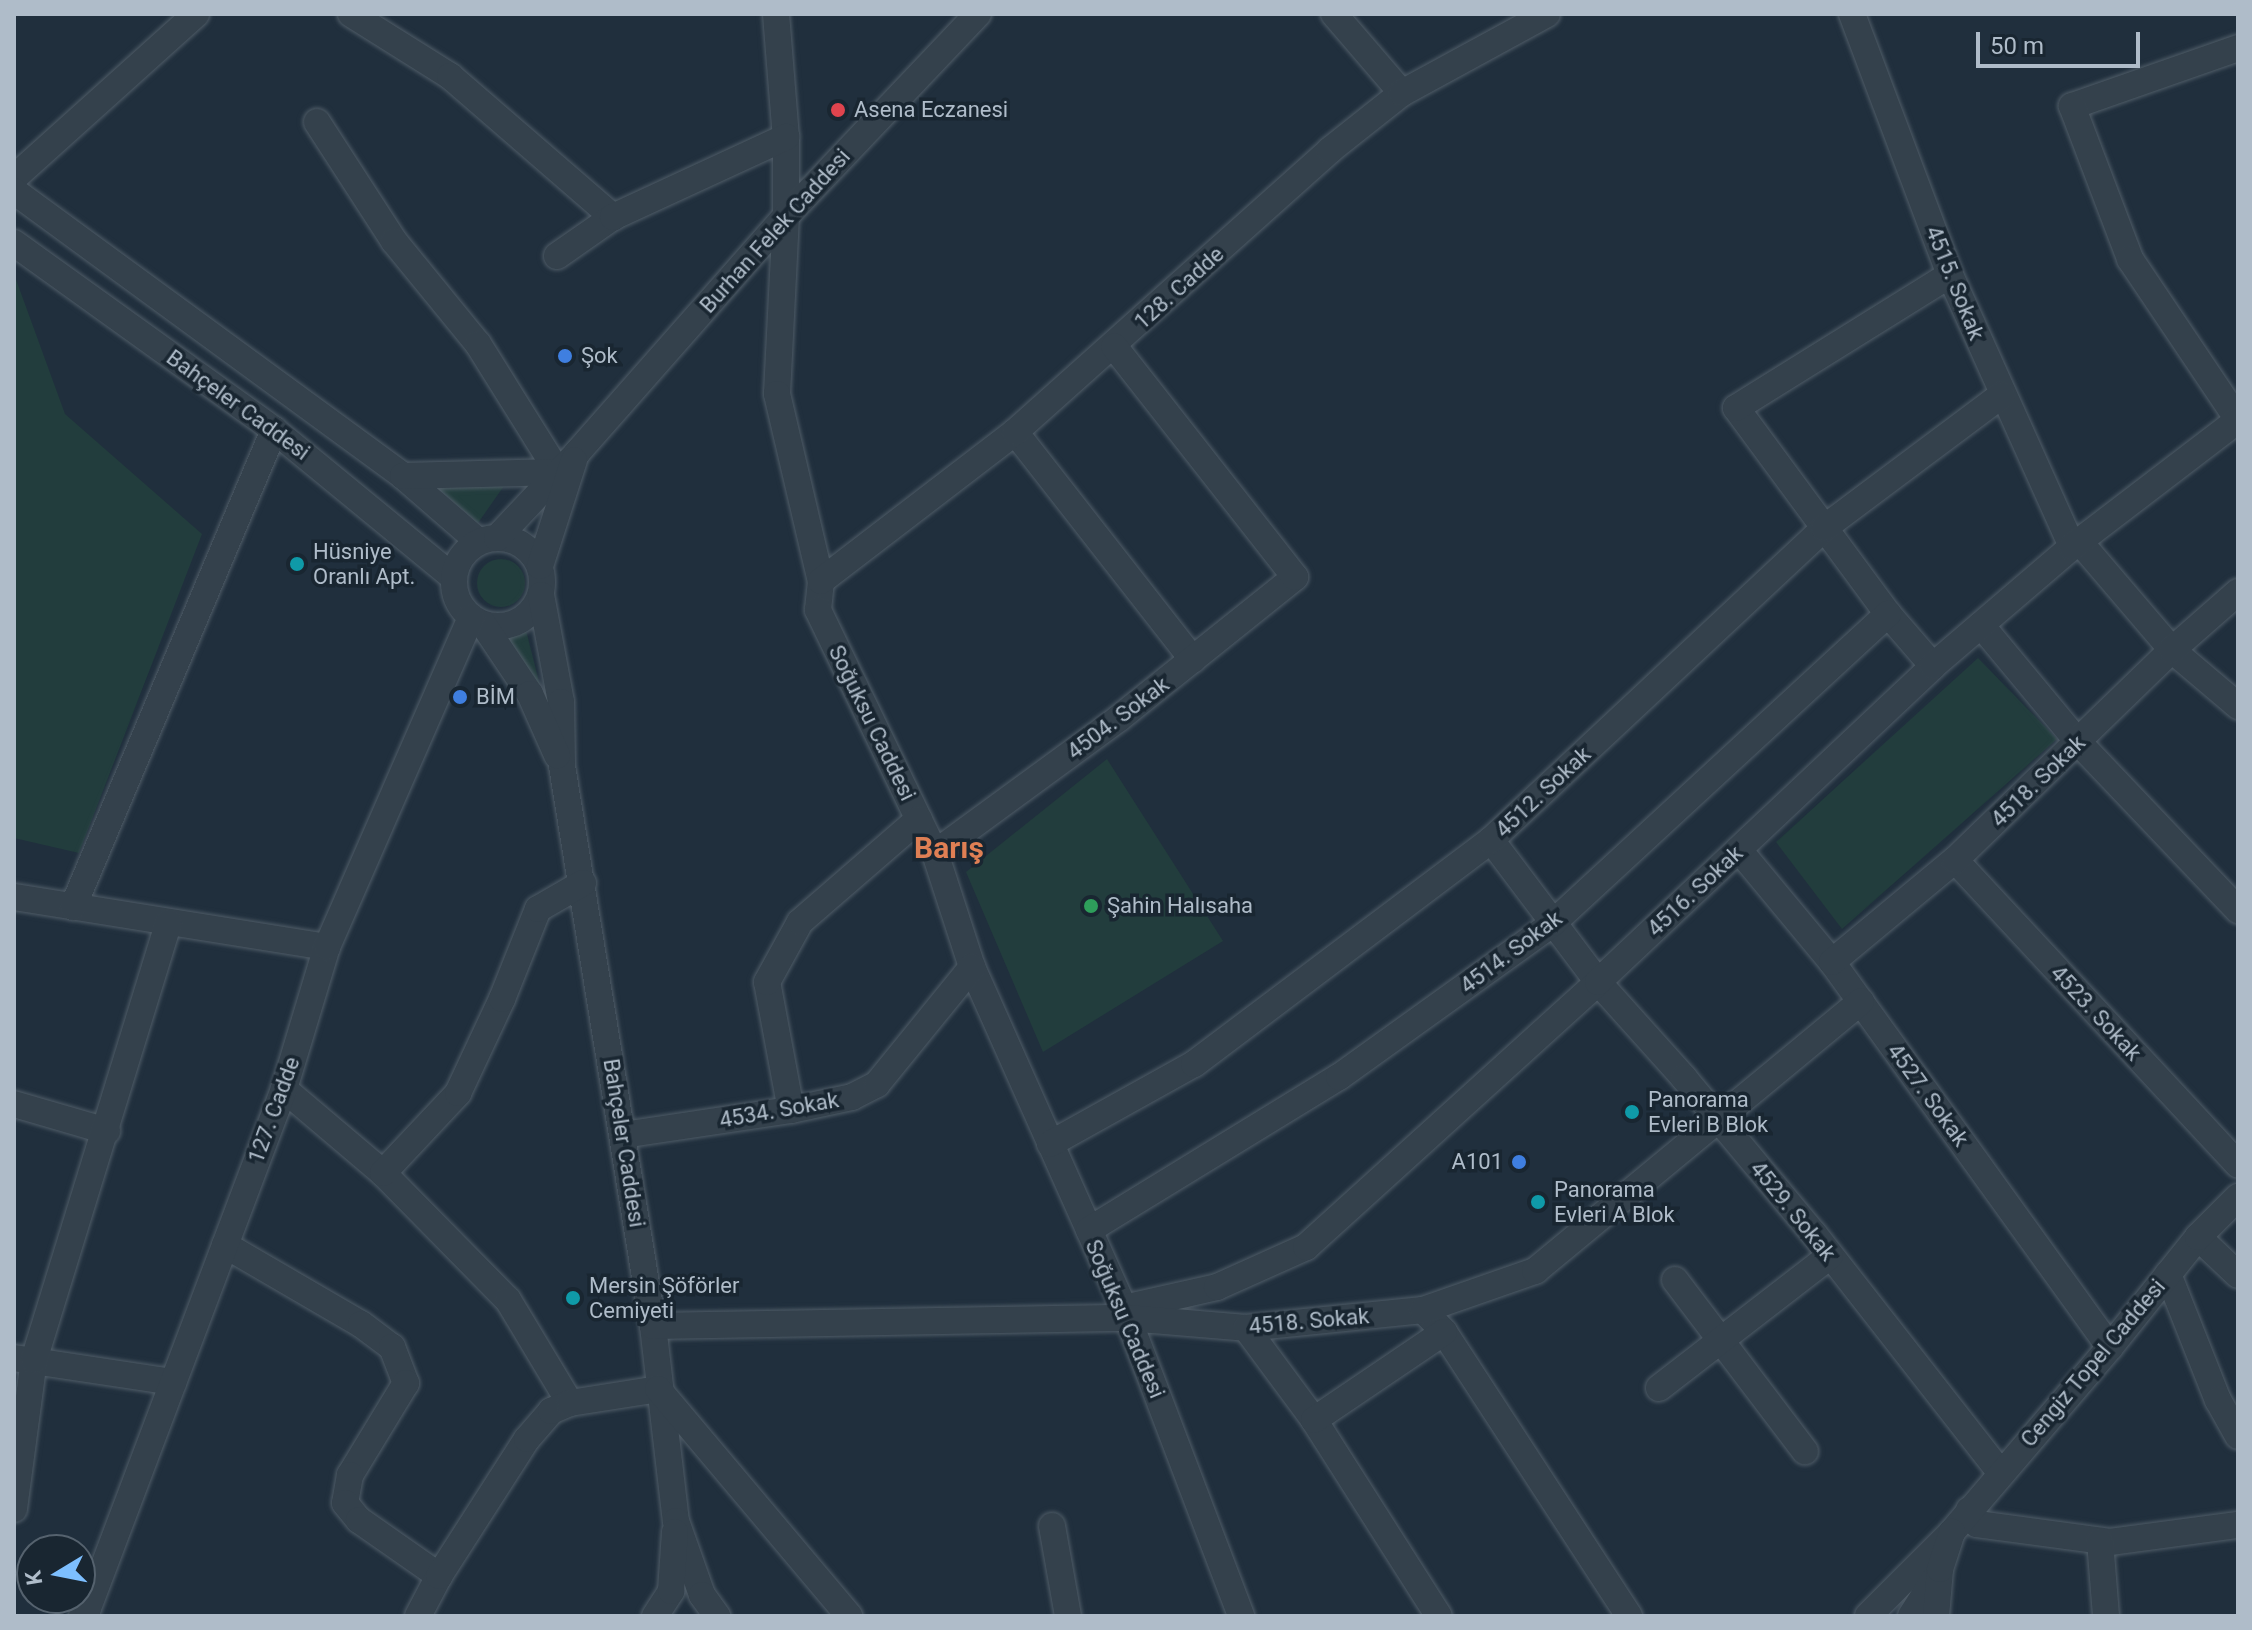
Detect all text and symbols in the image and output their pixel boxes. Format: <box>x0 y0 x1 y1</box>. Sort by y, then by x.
scale bar <box>1980 16 2144 66</box>
text: 50 m <box>1990 32 2044 60</box>
place label: Asena Eczanesi <box>854 97 1008 123</box>
marker: Asena Eczanesi <box>829 101 847 119</box>
street label: Burhan Felek Caddesi <box>694 144 856 318</box>
street label: 4515. Sokak <box>1920 222 1990 344</box>
street label: 128. Cadde <box>1129 241 1229 335</box>
place label: Şok <box>581 343 618 369</box>
street label: Bahçeler Caddesi <box>161 344 315 466</box>
marker: Şok <box>556 347 574 365</box>
place label: Hüsniye Oranlı Apt. <box>313 538 415 590</box>
marker: Hüsniye Oranlı Apt. <box>288 555 306 573</box>
street label: Soğuksu Caddesi <box>823 641 921 805</box>
street label: 4504. Sokak <box>1062 671 1174 765</box>
place label: BİM <box>476 684 515 710</box>
marker: BİM <box>451 688 469 706</box>
street label: 4518. Sokak <box>1985 730 2091 832</box>
street label: 4512. Sokak <box>1490 741 1596 843</box>
district label: Barış <box>914 830 984 866</box>
street label: 4516. Sokak <box>1642 840 1748 942</box>
place label: Şahin Halısaha <box>1107 893 1253 919</box>
marker: Şahin Halısaha <box>1082 897 1100 915</box>
street label: 4514. Sokak <box>1455 905 1567 999</box>
street label: 4523. Sokak <box>2045 960 2147 1066</box>
street label: 4527. Sokak <box>1882 1038 1974 1152</box>
street label: 127. Cadde <box>243 1053 305 1167</box>
street label: Bahçeler Caddesi <box>598 1057 650 1229</box>
place label: Panorama Evleri B Blok <box>1648 1086 1768 1138</box>
street label: 4534. Sokak <box>717 1087 841 1133</box>
marker: Panorama Evleri B Blok <box>1623 1103 1641 1121</box>
place label: A101 <box>1452 1149 1503 1175</box>
marker: A101 <box>1510 1153 1528 1171</box>
street label: 4529. Sokak <box>1745 1156 1841 1266</box>
place label: Panorama Evleri A Blok <box>1554 1176 1675 1228</box>
marker: Panorama Evleri A Blok <box>1529 1193 1547 1211</box>
street label: Soğuksu Caddesi <box>1080 1236 1170 1402</box>
place label: Mersin Şöförler Cemiyeti <box>589 1272 739 1324</box>
street label: Cengiz Topel Caddesi <box>2015 1274 2171 1452</box>
marker: Mersin Şöförler Cemiyeti <box>564 1289 582 1307</box>
street label: 4518. Sokak <box>1248 1303 1370 1339</box>
north arrow <box>16 1534 96 1614</box>
text: K <box>20 1569 47 1587</box>

